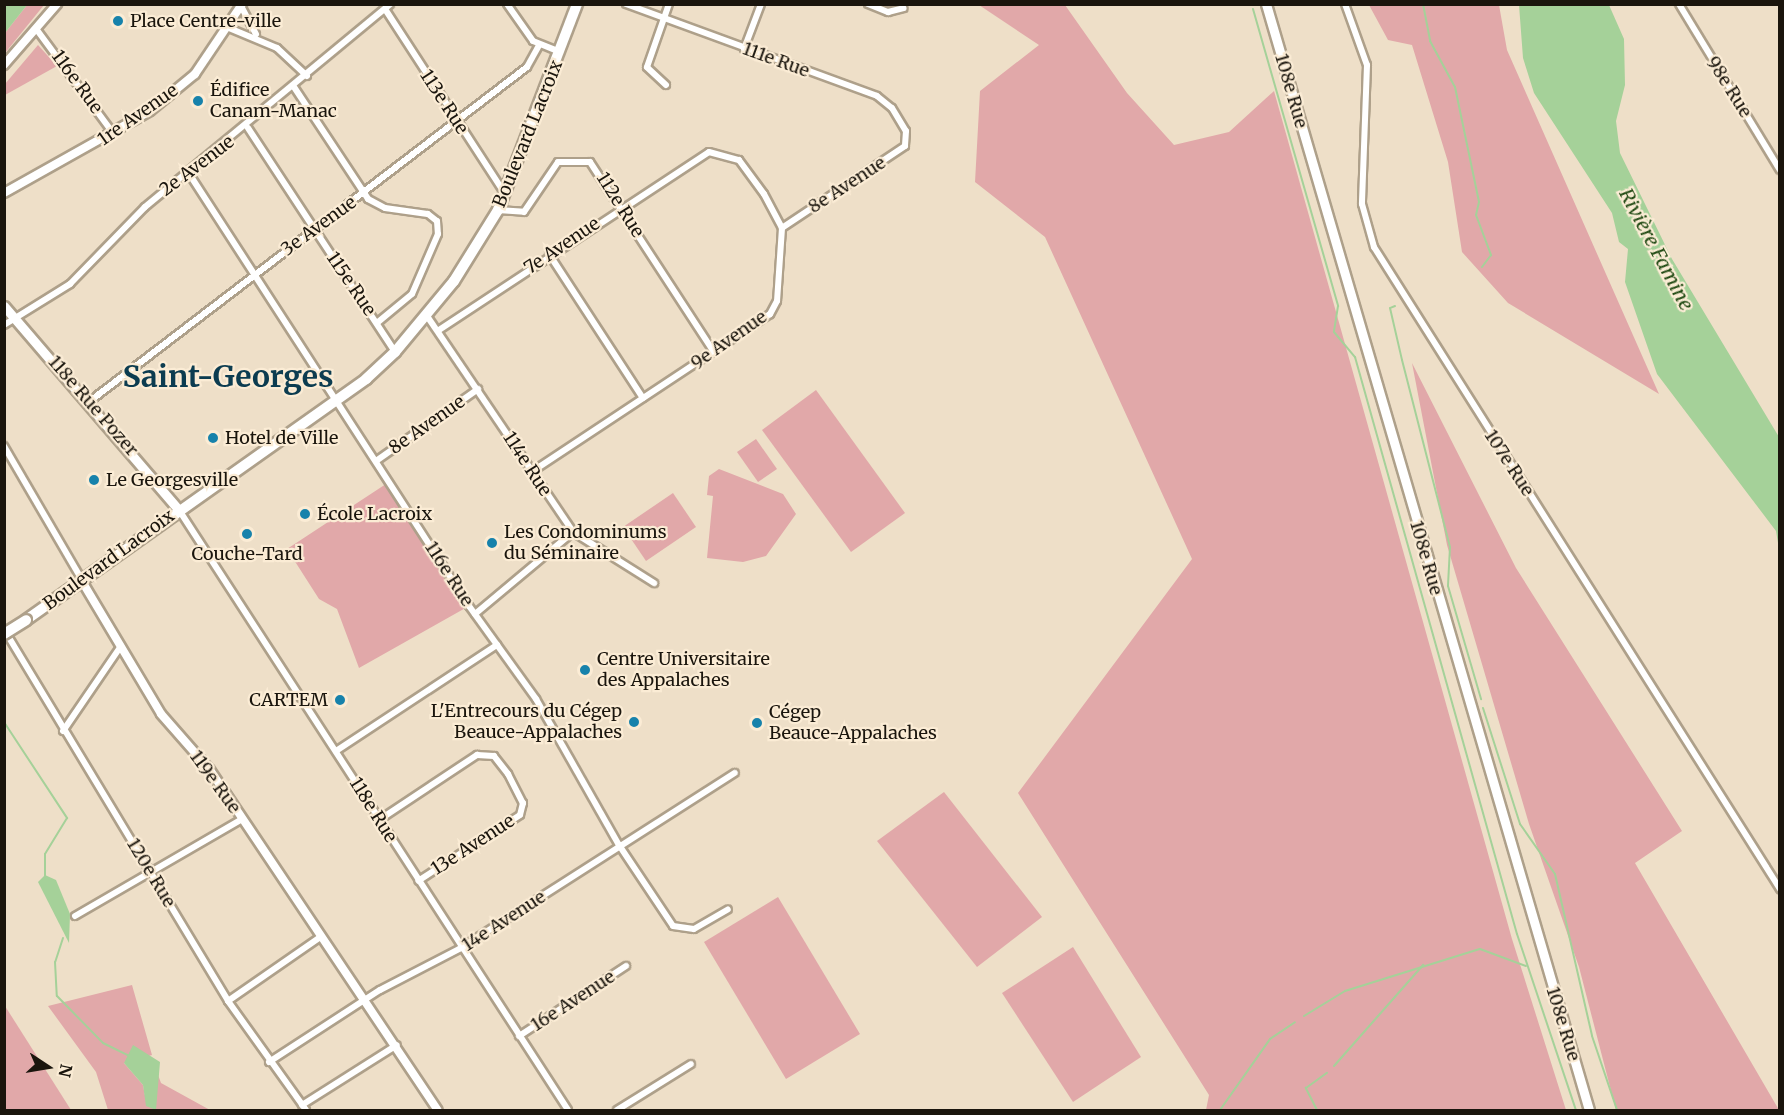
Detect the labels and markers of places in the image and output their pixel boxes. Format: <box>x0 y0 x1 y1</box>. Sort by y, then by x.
place label: Place Centre-ville <box>130 10 281 32</box>
marker: Place Centre-ville <box>111 14 125 28</box>
place label: Édifice Canam-Manac <box>210 80 337 122</box>
marker: Édifice Canam-Manac <box>191 94 205 108</box>
place label: Hotel de Ville <box>225 427 338 449</box>
marker: Hotel de Ville <box>206 431 220 445</box>
place label: Le Georgesville <box>106 469 238 491</box>
marker: Le Georgesville <box>87 473 101 487</box>
place label: École Lacroix <box>317 503 432 525</box>
marker: École Lacroix <box>298 507 312 521</box>
place label: Les Condominums du Séminaire <box>504 522 667 564</box>
marker: Couche-Tard <box>240 527 254 541</box>
marker: Les Condominums du Séminaire <box>485 536 499 550</box>
place label: Couche-Tard <box>191 543 303 565</box>
place label: Centre Universitaire des Appalaches <box>597 649 770 692</box>
marker: Centre Universitaire des Appalaches <box>578 663 592 677</box>
place label: CARTEM <box>249 689 328 711</box>
marker: CARTEM <box>333 693 347 707</box>
place label: L'Entrecours du Cégep Beauce-Appalaches <box>431 701 622 744</box>
place label: Cégep Beauce-Appalaches <box>769 702 937 744</box>
marker: L'Entrecours du Cégep Beauce-Appalaches <box>627 715 641 729</box>
marker: Cégep Beauce-Appalaches <box>750 716 764 730</box>

